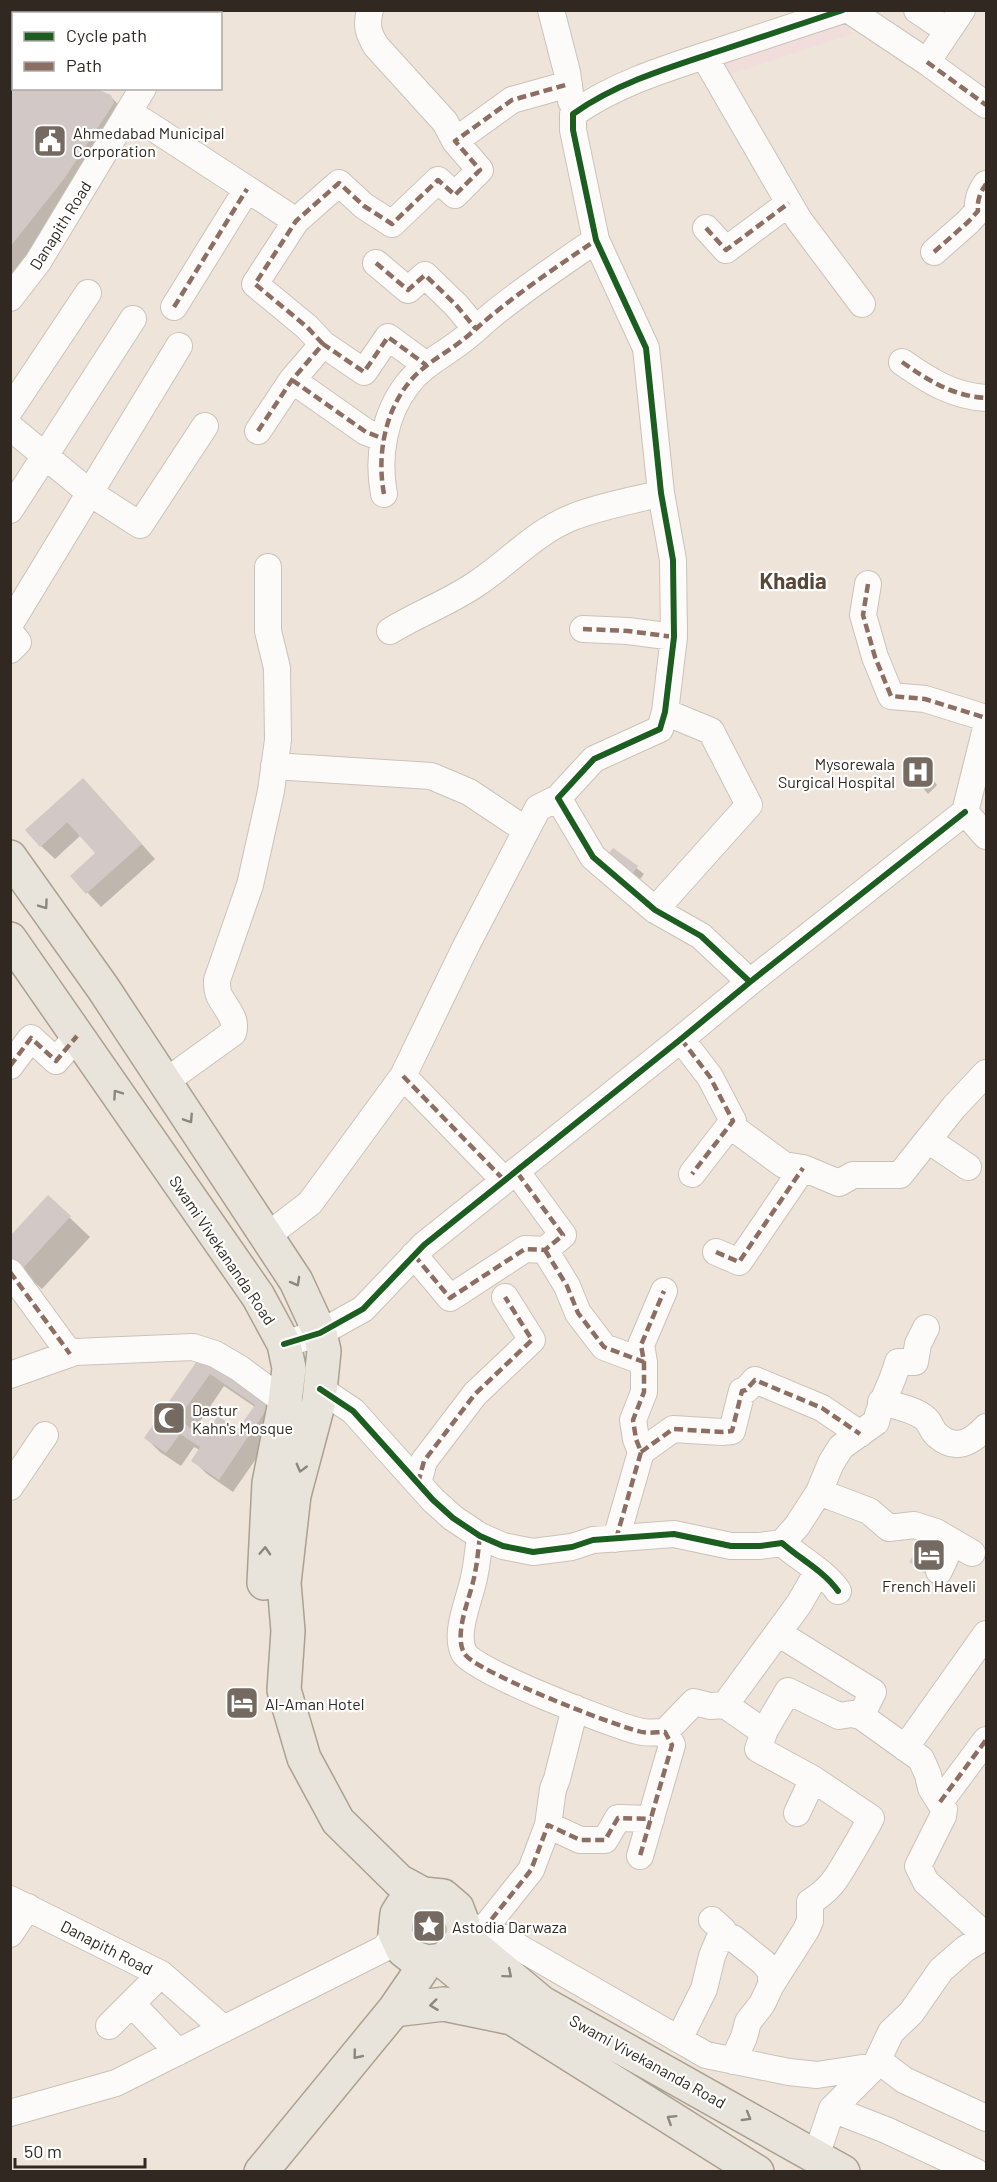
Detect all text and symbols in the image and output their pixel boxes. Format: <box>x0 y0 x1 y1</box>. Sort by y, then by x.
legend <box>12 12 222 90</box>
text: Cycle path <box>66 24 147 46</box>
text: Path <box>66 54 102 76</box>
public building icon: Ahmedabad Municipal Corporation <box>32 123 68 159</box>
place label: Ahmedabad Municipal Corporation <box>73 123 225 160</box>
street label: Danapith Road <box>25 177 95 273</box>
district label: Khadia <box>759 567 827 593</box>
place label: Mysorewala Surgical Hospital <box>778 754 895 791</box>
hospital icon: Mysorewala Surgical Hospital <box>900 754 936 790</box>
one-way arrow <box>37 899 48 910</box>
one-way arrow <box>113 1089 124 1100</box>
one-way arrow <box>182 1112 193 1123</box>
street label: Swami Vivekananda Road <box>166 1172 280 1328</box>
one-way arrow <box>289 1276 300 1286</box>
mosque icon: Dastur Kahn's Mosque <box>151 1400 187 1436</box>
place label: Dastur Kahn's Mosque <box>192 1400 293 1437</box>
one-way arrow <box>296 1463 308 1473</box>
hotel icon: French Haveli <box>911 1537 947 1573</box>
one-way arrow <box>259 1546 272 1555</box>
place label: French Haveli <box>882 1576 976 1595</box>
hotel icon: Al-Aman Hotel <box>224 1685 260 1721</box>
place label: Al-Aman Hotel <box>265 1694 365 1713</box>
place icon: Astodia Darwaza <box>411 1908 447 1944</box>
street label: Danapith Road <box>58 1916 156 1978</box>
place label: Astodia Darwaza <box>452 1917 567 1936</box>
one-way arrow <box>501 1967 512 1978</box>
one-way arrow <box>429 1998 438 2011</box>
street label: Swami Vivekananda Road <box>567 2010 729 2112</box>
one-way arrow <box>353 2048 364 2059</box>
one-way arrow <box>741 2110 751 2121</box>
one-way arrow <box>667 2114 677 2126</box>
scale bar <box>15 2131 146 2169</box>
text: 50 m <box>24 2140 62 2162</box>

